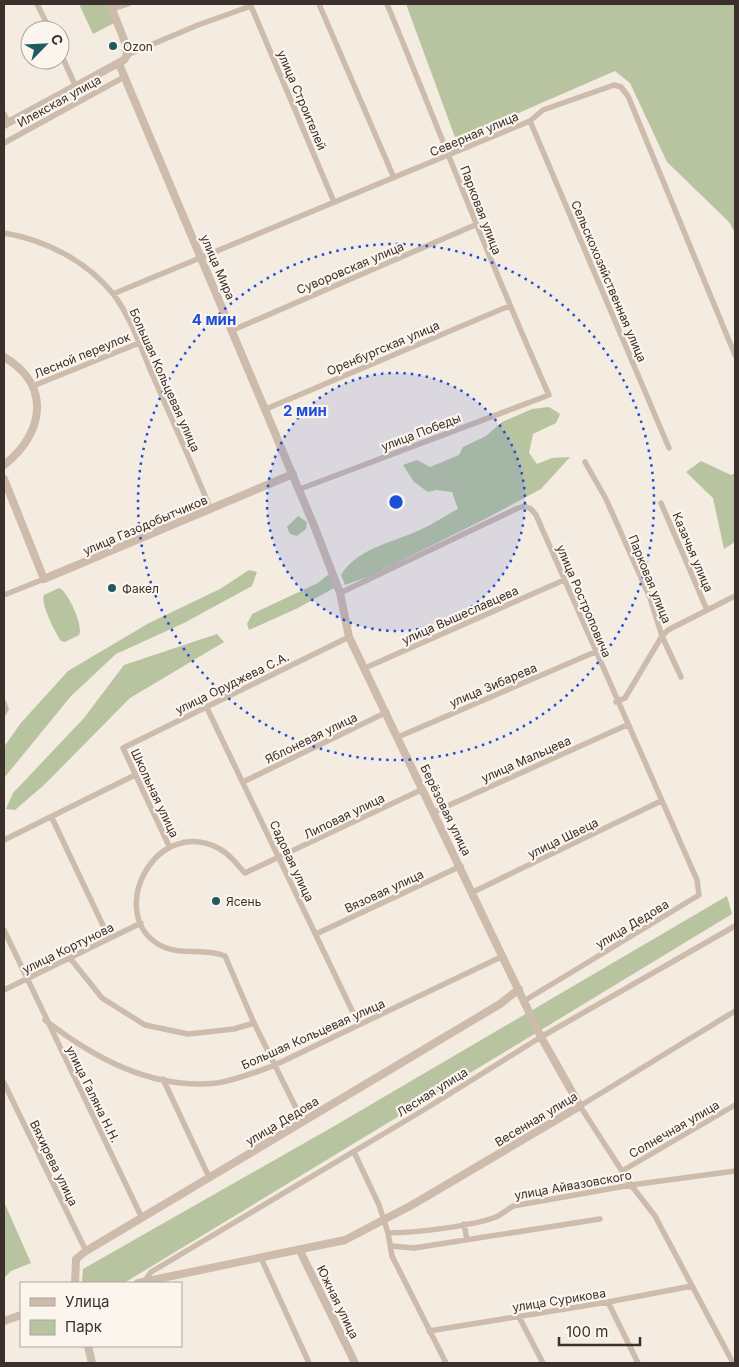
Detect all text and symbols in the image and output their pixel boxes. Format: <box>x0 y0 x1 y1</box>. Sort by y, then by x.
north arrow <box>20 20 70 70</box>
text: С <box>47 31 67 48</box>
place label: Ozon <box>123 39 153 54</box>
marker: Ozon <box>107 40 119 52</box>
street label: улица Строителей <box>274 48 330 152</box>
street label: Илекская улица <box>15 72 103 130</box>
street label: Северная улица <box>427 109 521 159</box>
street label: Парковая улица <box>457 163 505 257</box>
street label: Сельскохозяйственная улица <box>568 198 650 364</box>
street label: улица Мира <box>197 232 239 302</box>
street label: Суворовская улица <box>294 239 406 297</box>
street label: Большая Кольцевая улица <box>127 306 203 454</box>
text: 4 мин <box>192 310 236 329</box>
street label: Оренбургская улица <box>324 317 442 379</box>
street label: Лесной переулок <box>32 329 133 381</box>
text: 2 мин <box>283 401 327 420</box>
street label: улица Победы <box>379 410 463 454</box>
street label: улица Газодобытчиков <box>80 492 210 558</box>
centre of rings <box>387 493 405 511</box>
street label: Казачья улица <box>669 510 717 594</box>
street label: Парковая улица <box>625 533 675 625</box>
street label: улица Ростроповича <box>553 542 615 660</box>
place label: Факел <box>122 581 159 596</box>
marker: Факел <box>106 582 118 594</box>
street label: улица Вышеславцева <box>399 583 521 647</box>
street label: улица Оруджева С.А. <box>173 649 291 717</box>
street label: улица Зибарева <box>447 660 539 710</box>
street label: Яблоневая улица <box>262 709 360 767</box>
street label: улица Мальцева <box>479 733 573 785</box>
street label: Школьная улица <box>128 746 182 840</box>
street label: Берёзовая улица <box>417 762 475 858</box>
street label: Липовая улица <box>301 790 387 842</box>
street label: улица Швеца <box>525 814 601 862</box>
street label: Садовая улица <box>267 818 317 904</box>
street label: Вязовая улица <box>342 866 426 916</box>
place label: Ясень <box>226 894 262 909</box>
marker: Ясень <box>210 895 222 907</box>
street label: улица Дедова <box>593 896 671 952</box>
street label: улица Кортунова <box>20 919 116 977</box>
street label: Большая Кольцевая улица <box>239 996 387 1072</box>
street label: улица Галяна Н.Н. <box>63 1043 123 1145</box>
street label: Лесная улица <box>394 1064 470 1120</box>
street label: Весенная улица <box>492 1088 580 1150</box>
street label: улица Дедова <box>243 1093 321 1149</box>
street label: Солнечная улица <box>626 1097 722 1161</box>
street label: Вяхирева улица <box>27 1118 81 1208</box>
street label: улица Айвазовского <box>513 1167 633 1203</box>
street label: Южная улица <box>314 1263 362 1341</box>
legend <box>20 1282 182 1347</box>
street label: улица Сурикова <box>511 1285 607 1315</box>
text: Улица <box>65 1292 109 1311</box>
scale bar <box>559 1314 640 1346</box>
text: Парк <box>65 1317 102 1336</box>
text: 100 m <box>566 1322 608 1341</box>

